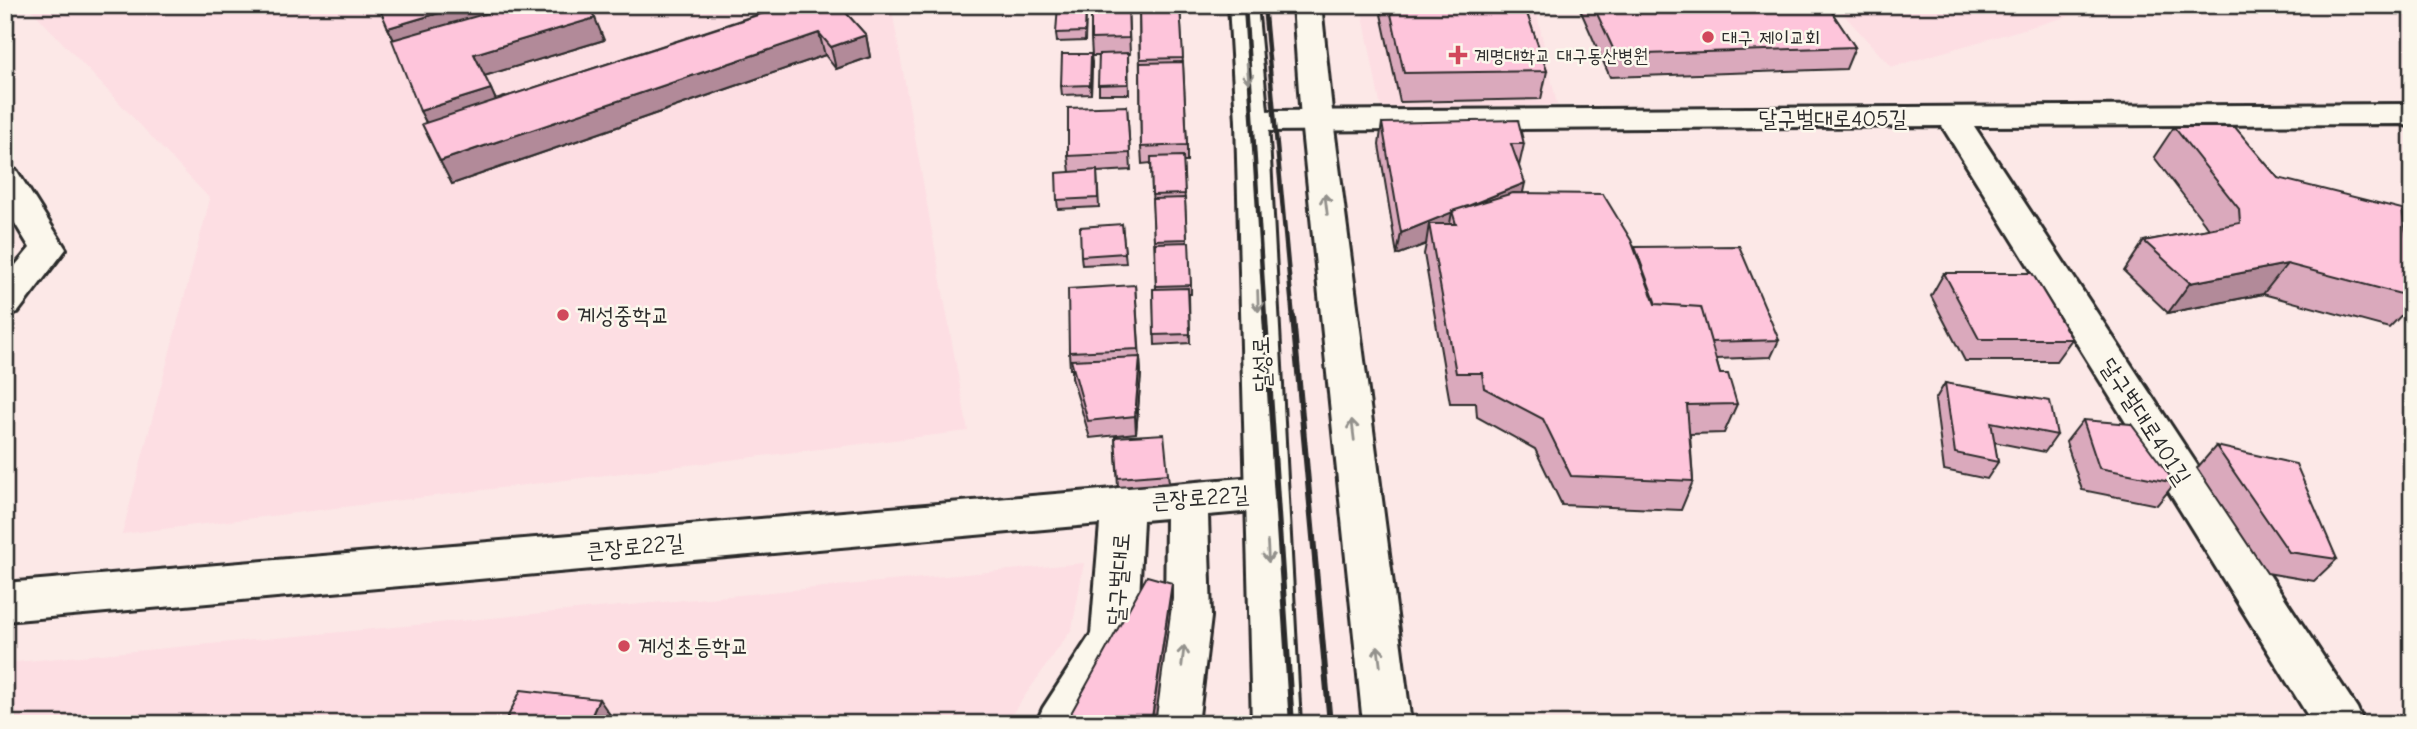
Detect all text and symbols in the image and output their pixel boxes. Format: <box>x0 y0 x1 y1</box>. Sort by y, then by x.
place label: 대구 제이교회 <box>1722 27 1820 49</box>
marker: 대구 제이교회 <box>1700 29 1716 45</box>
marker: 계명대학교 대구동산병원 <box>1448 45 1468 65</box>
place label: 계명대학교 대구동산병원 <box>1474 45 1649 67</box>
one-way arrow <box>1242 61 1255 84</box>
street label: 달구벌대로405길 <box>1759 105 1907 132</box>
one-way arrow <box>1320 193 1333 216</box>
one-way arrow <box>1252 289 1265 312</box>
place label: 계성중학교 <box>577 302 670 329</box>
marker: 계성중학교 <box>555 307 571 323</box>
street label: 달성로 <box>1247 336 1276 392</box>
street label: 달구벌대로401길 <box>2095 353 2196 490</box>
one-way arrow <box>1346 419 1359 442</box>
street label: 큰장로22길 <box>1150 481 1250 514</box>
street label: 큰장로22길 <box>585 529 685 564</box>
street label: 달구벌대로 <box>1102 532 1135 626</box>
one-way arrow <box>1261 541 1274 564</box>
place label: 계성초등학교 <box>638 633 749 660</box>
marker: 계성초등학교 <box>616 638 632 654</box>
one-way arrow <box>1176 645 1189 668</box>
one-way arrow <box>1373 645 1386 668</box>

